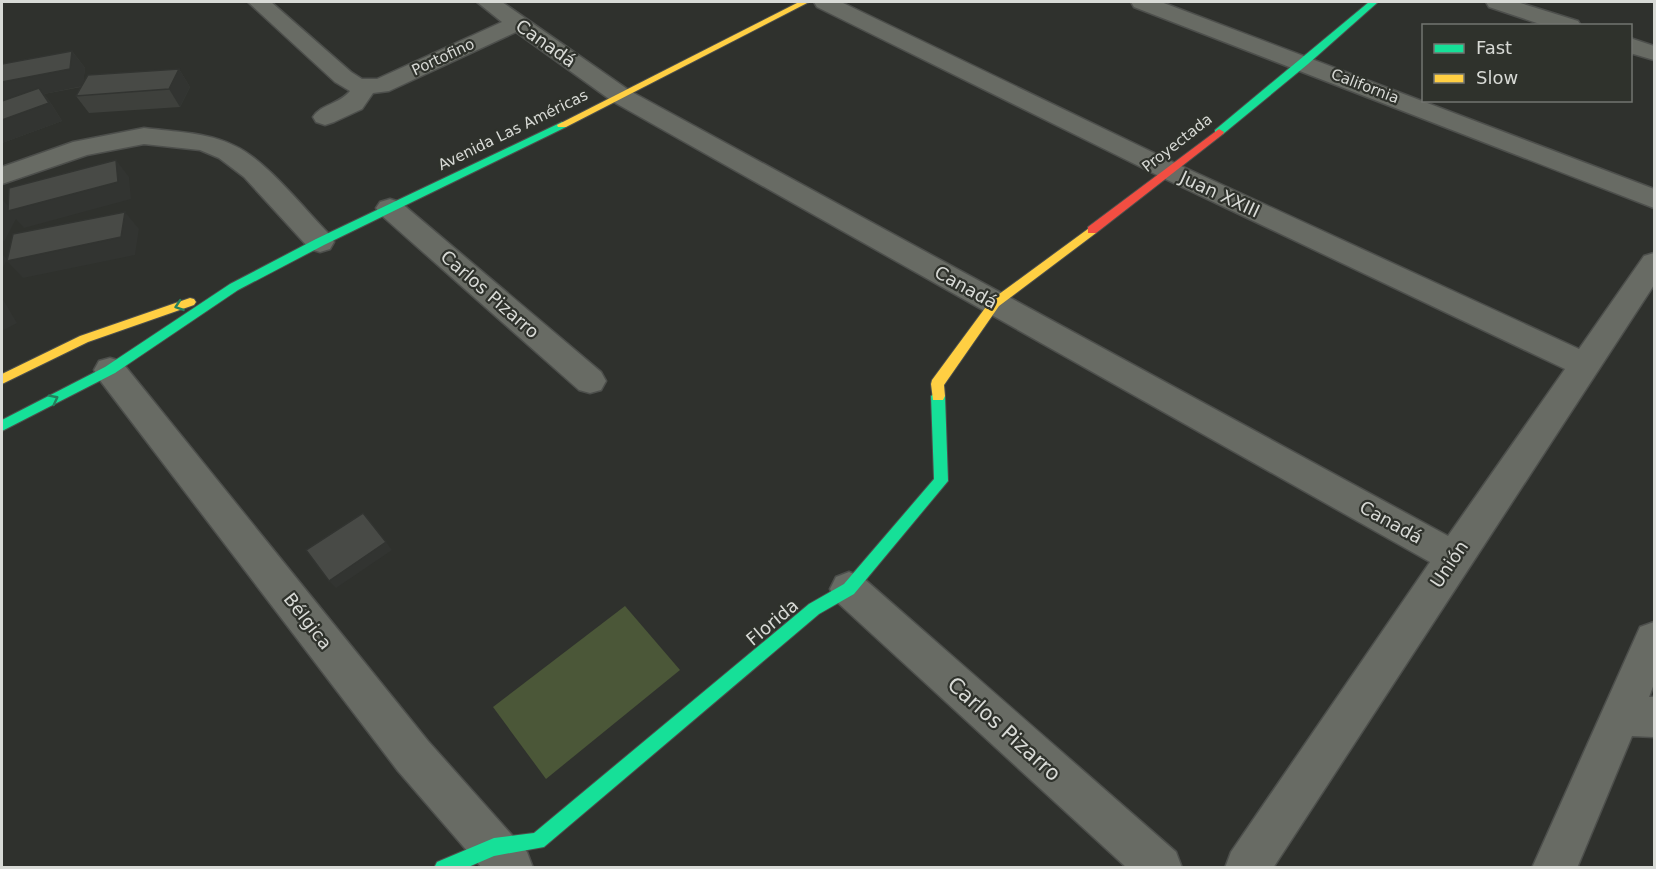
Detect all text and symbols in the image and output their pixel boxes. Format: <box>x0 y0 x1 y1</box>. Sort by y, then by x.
street label: Canadá <box>512 15 580 71</box>
legend <box>1422 24 1632 102</box>
street label: Portofino <box>409 35 477 79</box>
text: Fast <box>1476 37 1512 58</box>
street label: California <box>1329 65 1401 107</box>
text: Slow <box>1476 67 1518 88</box>
street label: Avenida Las Américas <box>435 86 591 174</box>
street label: Proyectada <box>1138 110 1216 176</box>
street label: Juan XXIII <box>1176 166 1263 222</box>
street label: Carlos Pizarro <box>437 246 543 342</box>
street label: Canadá <box>931 261 1001 313</box>
one-way arrow <box>174 298 185 311</box>
one-way arrow <box>47 395 58 406</box>
street label: Canadá <box>1356 496 1426 548</box>
street label: Unión <box>1426 537 1472 591</box>
street label: Bélgica <box>279 589 337 653</box>
street label: Florida <box>742 594 802 650</box>
street label: Carlos Pizarro <box>943 672 1065 786</box>

